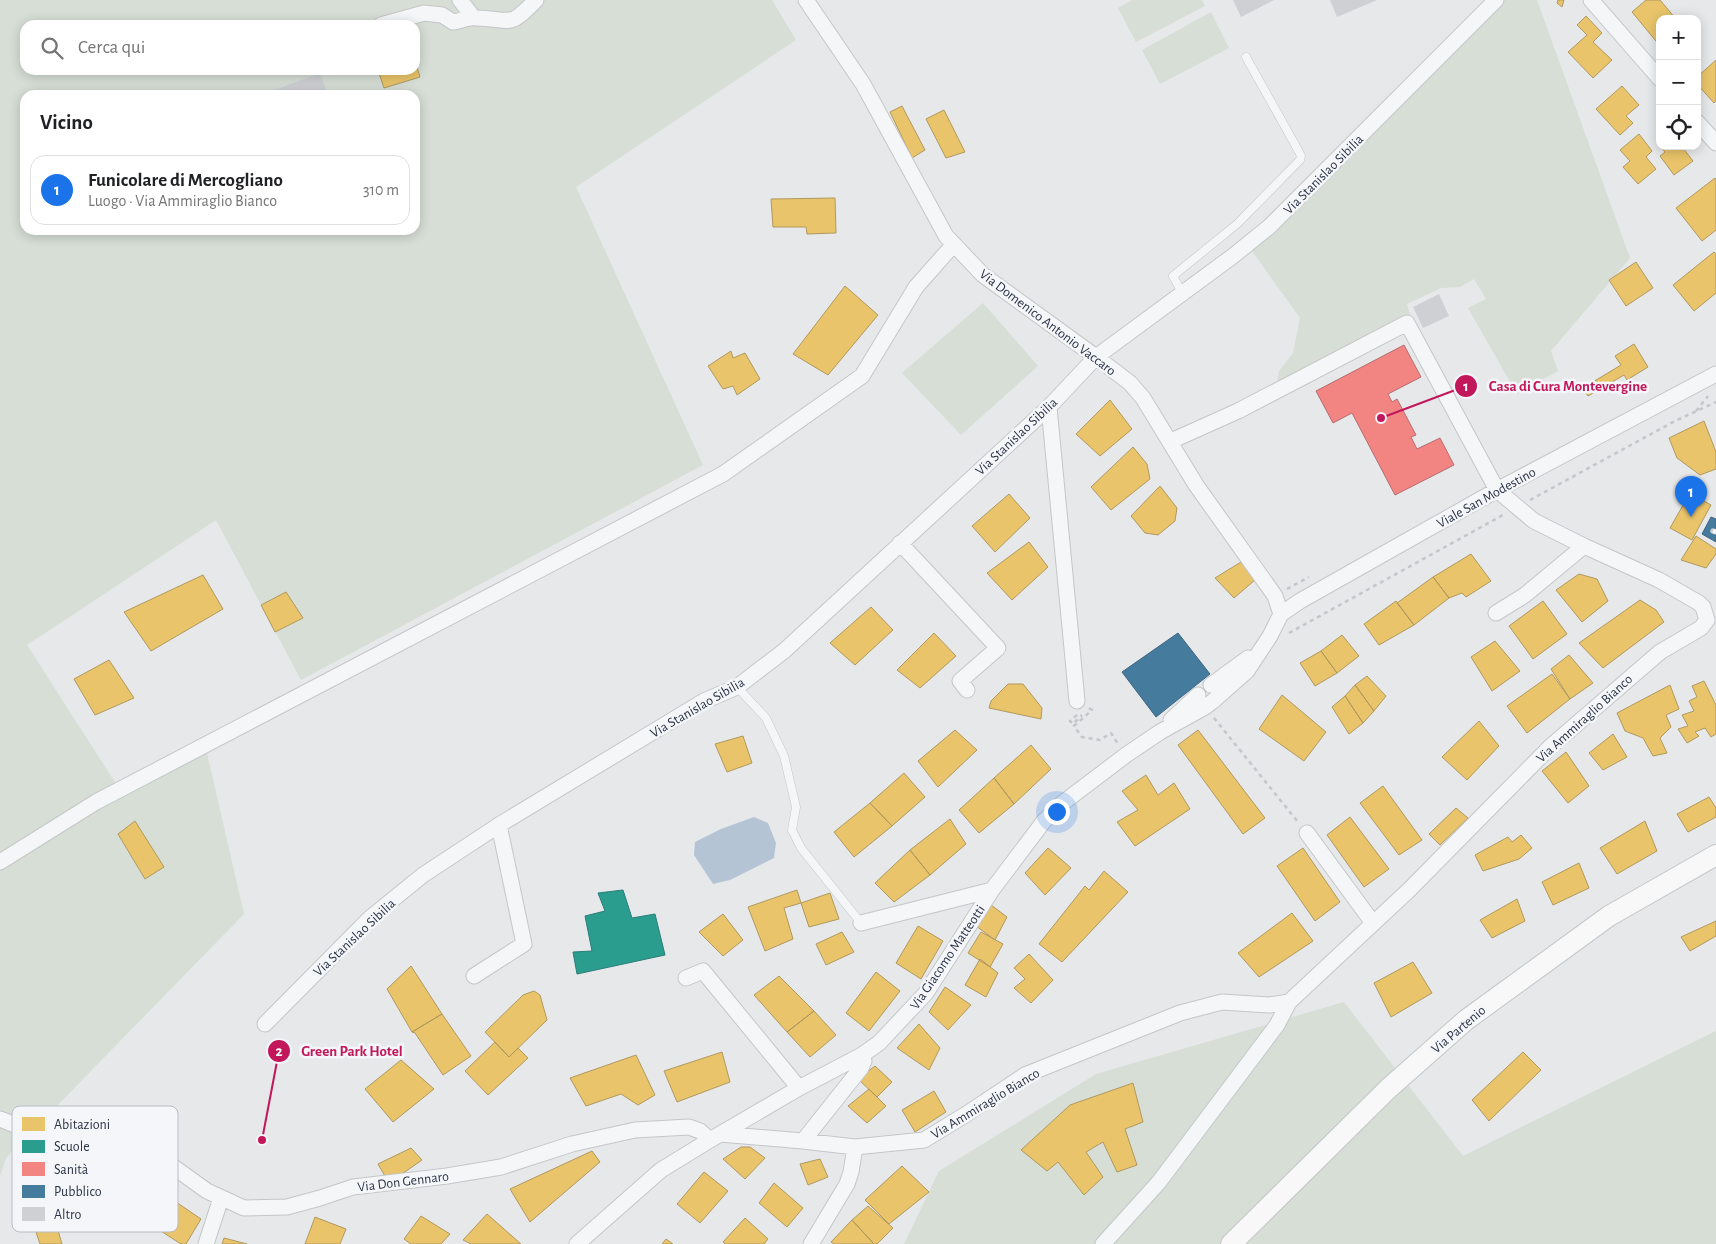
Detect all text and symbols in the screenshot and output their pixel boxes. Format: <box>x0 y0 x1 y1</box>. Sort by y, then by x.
map controls <box>1656 15 1701 150</box>
button: + <box>1656 15 1701 60</box>
search box <box>20 20 420 75</box>
icon: search <box>38 34 66 62</box>
text: Cerca qui <box>78 38 145 57</box>
button: − <box>1656 60 1701 105</box>
button: locate <box>1656 105 1701 150</box>
text: Vicino <box>40 112 93 133</box>
street label: Via Stanislao Sibilia <box>1281 132 1367 217</box>
text: Funicolare di Mercogliano <box>88 171 283 190</box>
text: 1 <box>54 182 60 198</box>
text: 310 m <box>363 182 399 198</box>
text: Luogo · Via Ammiraglio Bianco <box>88 193 277 209</box>
street label: Via Domenico Antonio Vaccaro <box>977 267 1118 379</box>
callout: Casa di Cura Montevergine <box>1453 371 1657 401</box>
text: 1 <box>1463 379 1469 394</box>
text: Casa di Cura Montevergine <box>1489 379 1647 394</box>
street label: Via Stanislao Sibilia <box>973 395 1061 478</box>
street label: Viale San Modestino <box>1435 465 1538 531</box>
pin: 1 <box>1675 476 1707 517</box>
street label: Via Ammiraglio Bianco <box>1534 672 1636 765</box>
street label: Via Stanislao Sibilia <box>648 675 747 740</box>
your location <box>1044 799 1070 825</box>
street label: Via Stanislao Sibilia <box>311 896 399 979</box>
street label: Via Giacomo Matteotti <box>908 903 988 1012</box>
street label: Via Partenio <box>1429 1003 1489 1056</box>
callout: Green Park Hotel <box>266 1036 413 1066</box>
text: 2 <box>275 1044 283 1059</box>
text: Green Park Hotel <box>301 1044 403 1059</box>
street label: Via Ammiraglio Bianco <box>929 1066 1042 1142</box>
legend <box>12 1106 178 1232</box>
text: Abitazioni <box>54 1118 110 1132</box>
text: Scuole <box>54 1140 90 1154</box>
text: Sanità <box>54 1163 89 1177</box>
street label: Via Don Gennaro <box>357 1169 450 1195</box>
text: Pubblico <box>54 1185 102 1199</box>
text: Altro <box>54 1208 82 1222</box>

